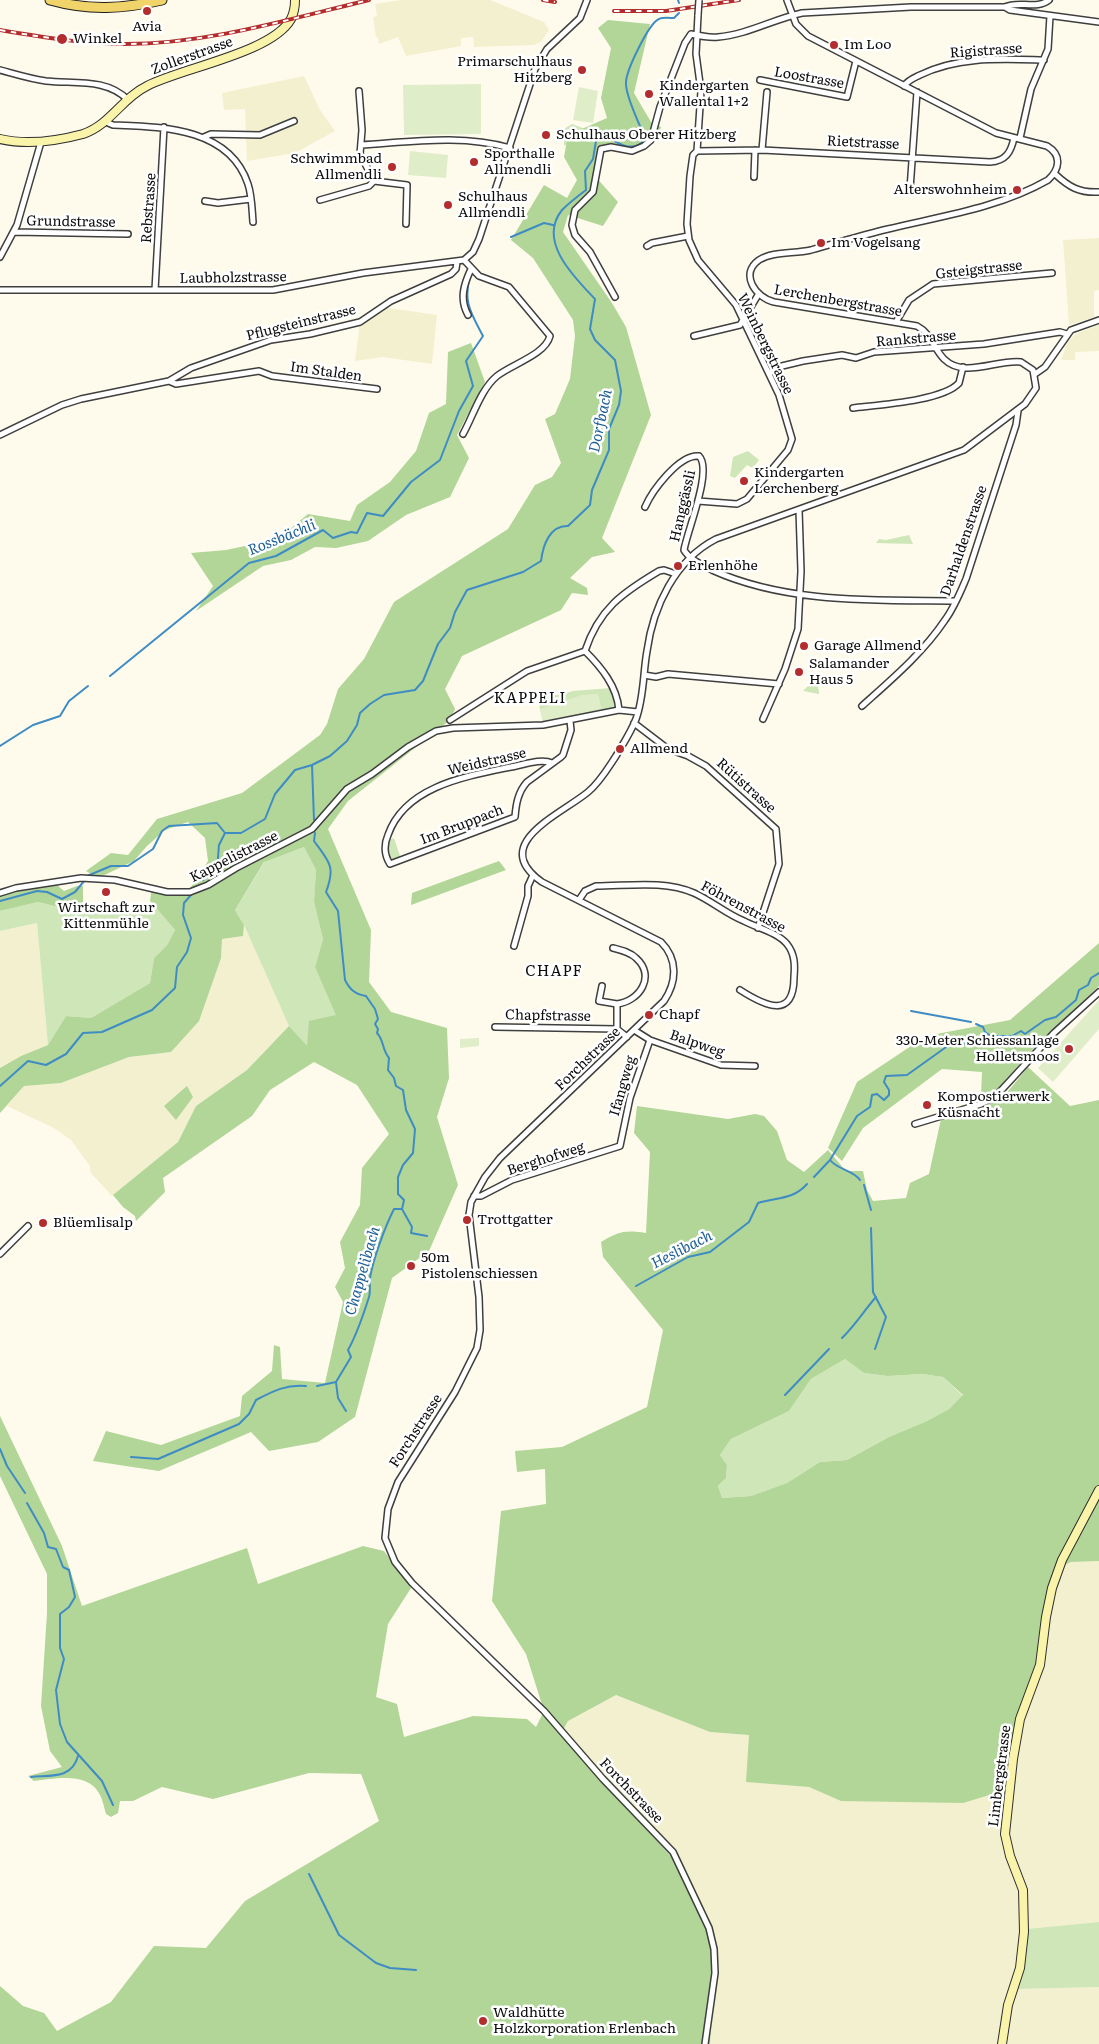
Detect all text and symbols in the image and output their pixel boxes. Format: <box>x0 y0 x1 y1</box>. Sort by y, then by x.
marker: Avia <box>141 5 153 17</box>
place label: Avia <box>132 19 162 35</box>
place label: Winkel <box>73 31 122 47</box>
marker: Winkel <box>55 32 69 46</box>
street label: Zollerstrasse <box>149 33 235 79</box>
place label: Im Loo <box>844 37 891 53</box>
marker: Im Loo <box>828 39 840 51</box>
street label: Rigistrasse <box>949 40 1023 62</box>
place label: Primarschulhaus Hitzberg <box>457 54 572 86</box>
marker: Primarschulhaus Hitzberg <box>576 64 588 76</box>
street label: Loostrasse <box>773 64 845 92</box>
place label: Kindergarten Wallental 1+2 <box>659 78 749 110</box>
marker: Kindergarten Wallental 1+2 <box>643 88 655 100</box>
place label: Schulhaus Oberer Hitzberg <box>556 127 736 143</box>
marker: Schulhaus Oberer Hitzberg <box>540 129 552 141</box>
street label: Rietstrasse <box>826 133 900 153</box>
place label: Sporthalle Allmendli <box>484 146 555 178</box>
place label: Schwimmbad Allmendli <box>290 151 382 184</box>
marker: Sporthalle Allmendli <box>468 156 480 168</box>
marker: Schwimmbad Allmendli <box>386 161 398 173</box>
street label: Rebstrasse <box>138 172 160 244</box>
place label: Alterswohnheim <box>894 182 1007 198</box>
marker: Alterswohnheim <box>1011 184 1023 196</box>
place label: Schulhaus Allmendli <box>458 189 527 222</box>
marker: Schulhaus Allmendli <box>442 199 454 211</box>
street label: Grundstrasse <box>26 213 116 231</box>
place label: Im Vogelsang <box>831 235 920 251</box>
marker: Im Vogelsang <box>815 237 827 249</box>
street label: Gsteigstrasse <box>935 257 1023 283</box>
street label: Laubholzstrasse <box>179 269 287 287</box>
street label: Lerchenbergstrasse <box>773 281 903 321</box>
street label: Weinbergstrasse <box>733 291 797 397</box>
street label: Pflugsteinstrasse <box>244 301 358 345</box>
street label: Rankstrasse <box>875 327 957 351</box>
street label: Im Stalden <box>289 359 363 385</box>
water label: Dorfbach <box>586 388 616 454</box>
place label: Kindergarten Lerchenberg <box>754 465 844 498</box>
street label: Hanggässli <box>667 468 699 544</box>
marker: Kindergarten Lerchenberg <box>738 475 750 487</box>
street label: Darhaldenstrasse <box>937 483 991 599</box>
water label: Rossbächli <box>245 516 319 560</box>
place label: Erlenhöhe <box>688 558 758 574</box>
marker: Erlenhöhe <box>672 560 684 572</box>
place label: Garage Allmend <box>814 638 922 654</box>
marker: Garage Allmend <box>798 640 810 652</box>
place label: Salamander Haus 5 <box>809 656 889 689</box>
marker: Salamander Haus 5 <box>793 666 805 678</box>
district label: KAPPELI <box>493 690 567 708</box>
place label: Allmend <box>630 741 688 757</box>
marker: Allmend <box>614 743 626 755</box>
street label: Weidstrasse <box>446 745 528 779</box>
street label: Rütistrasse <box>713 755 779 817</box>
street label: Im Bruppach <box>418 801 506 849</box>
street label: Kappelistrasse <box>187 828 281 886</box>
street label: Föhrenstrasse <box>698 878 788 936</box>
marker: Wirtschaft zur Kittenmühle <box>100 886 112 898</box>
place label: Wirtschaft zur Kittenmühle <box>57 900 155 932</box>
district label: CHAPF <box>525 963 583 981</box>
street label: Chapfstrasse <box>505 1007 591 1025</box>
place label: Chapf <box>659 1007 699 1023</box>
marker: Chapf <box>643 1009 655 1021</box>
street label: Forchstrasse <box>552 1024 624 1094</box>
street label: Balpweg <box>667 1027 727 1061</box>
place label: 330-Meter Schiessanlage Holletsmoos <box>896 1033 1059 1066</box>
marker: 330-Meter Schiessanlage Holletsmoos <box>1063 1043 1075 1055</box>
street label: Ifangweg <box>606 1054 640 1118</box>
place label: Kompostierwerk Küsnacht <box>937 1089 1049 1122</box>
marker: Kompostierwerk Küsnacht <box>921 1099 933 1111</box>
street label: Berghofweg <box>505 1139 587 1179</box>
place label: Trottgatter <box>477 1212 553 1228</box>
marker: Trottgatter <box>461 1214 473 1226</box>
place label: Blüemlisalp <box>53 1215 133 1231</box>
marker: Blüemlisalp <box>37 1217 49 1229</box>
water label: Chappelibach <box>342 1225 384 1317</box>
water label: Heslibach <box>649 1227 715 1273</box>
place label: 50m Pistolenschiessen <box>421 1250 538 1282</box>
marker: 50m Pistolenschiessen <box>405 1260 417 1272</box>
street label: Forchstrasse <box>386 1391 446 1471</box>
street label: Limbergstrasse <box>985 1724 1015 1828</box>
street label: Forchstrasse <box>596 1755 666 1827</box>
place label: Waldhütte Holzkorporation Erlenbach <box>493 2005 676 2038</box>
marker: Waldhütte Holzkorporation Erlenbach <box>477 2015 489 2027</box>

